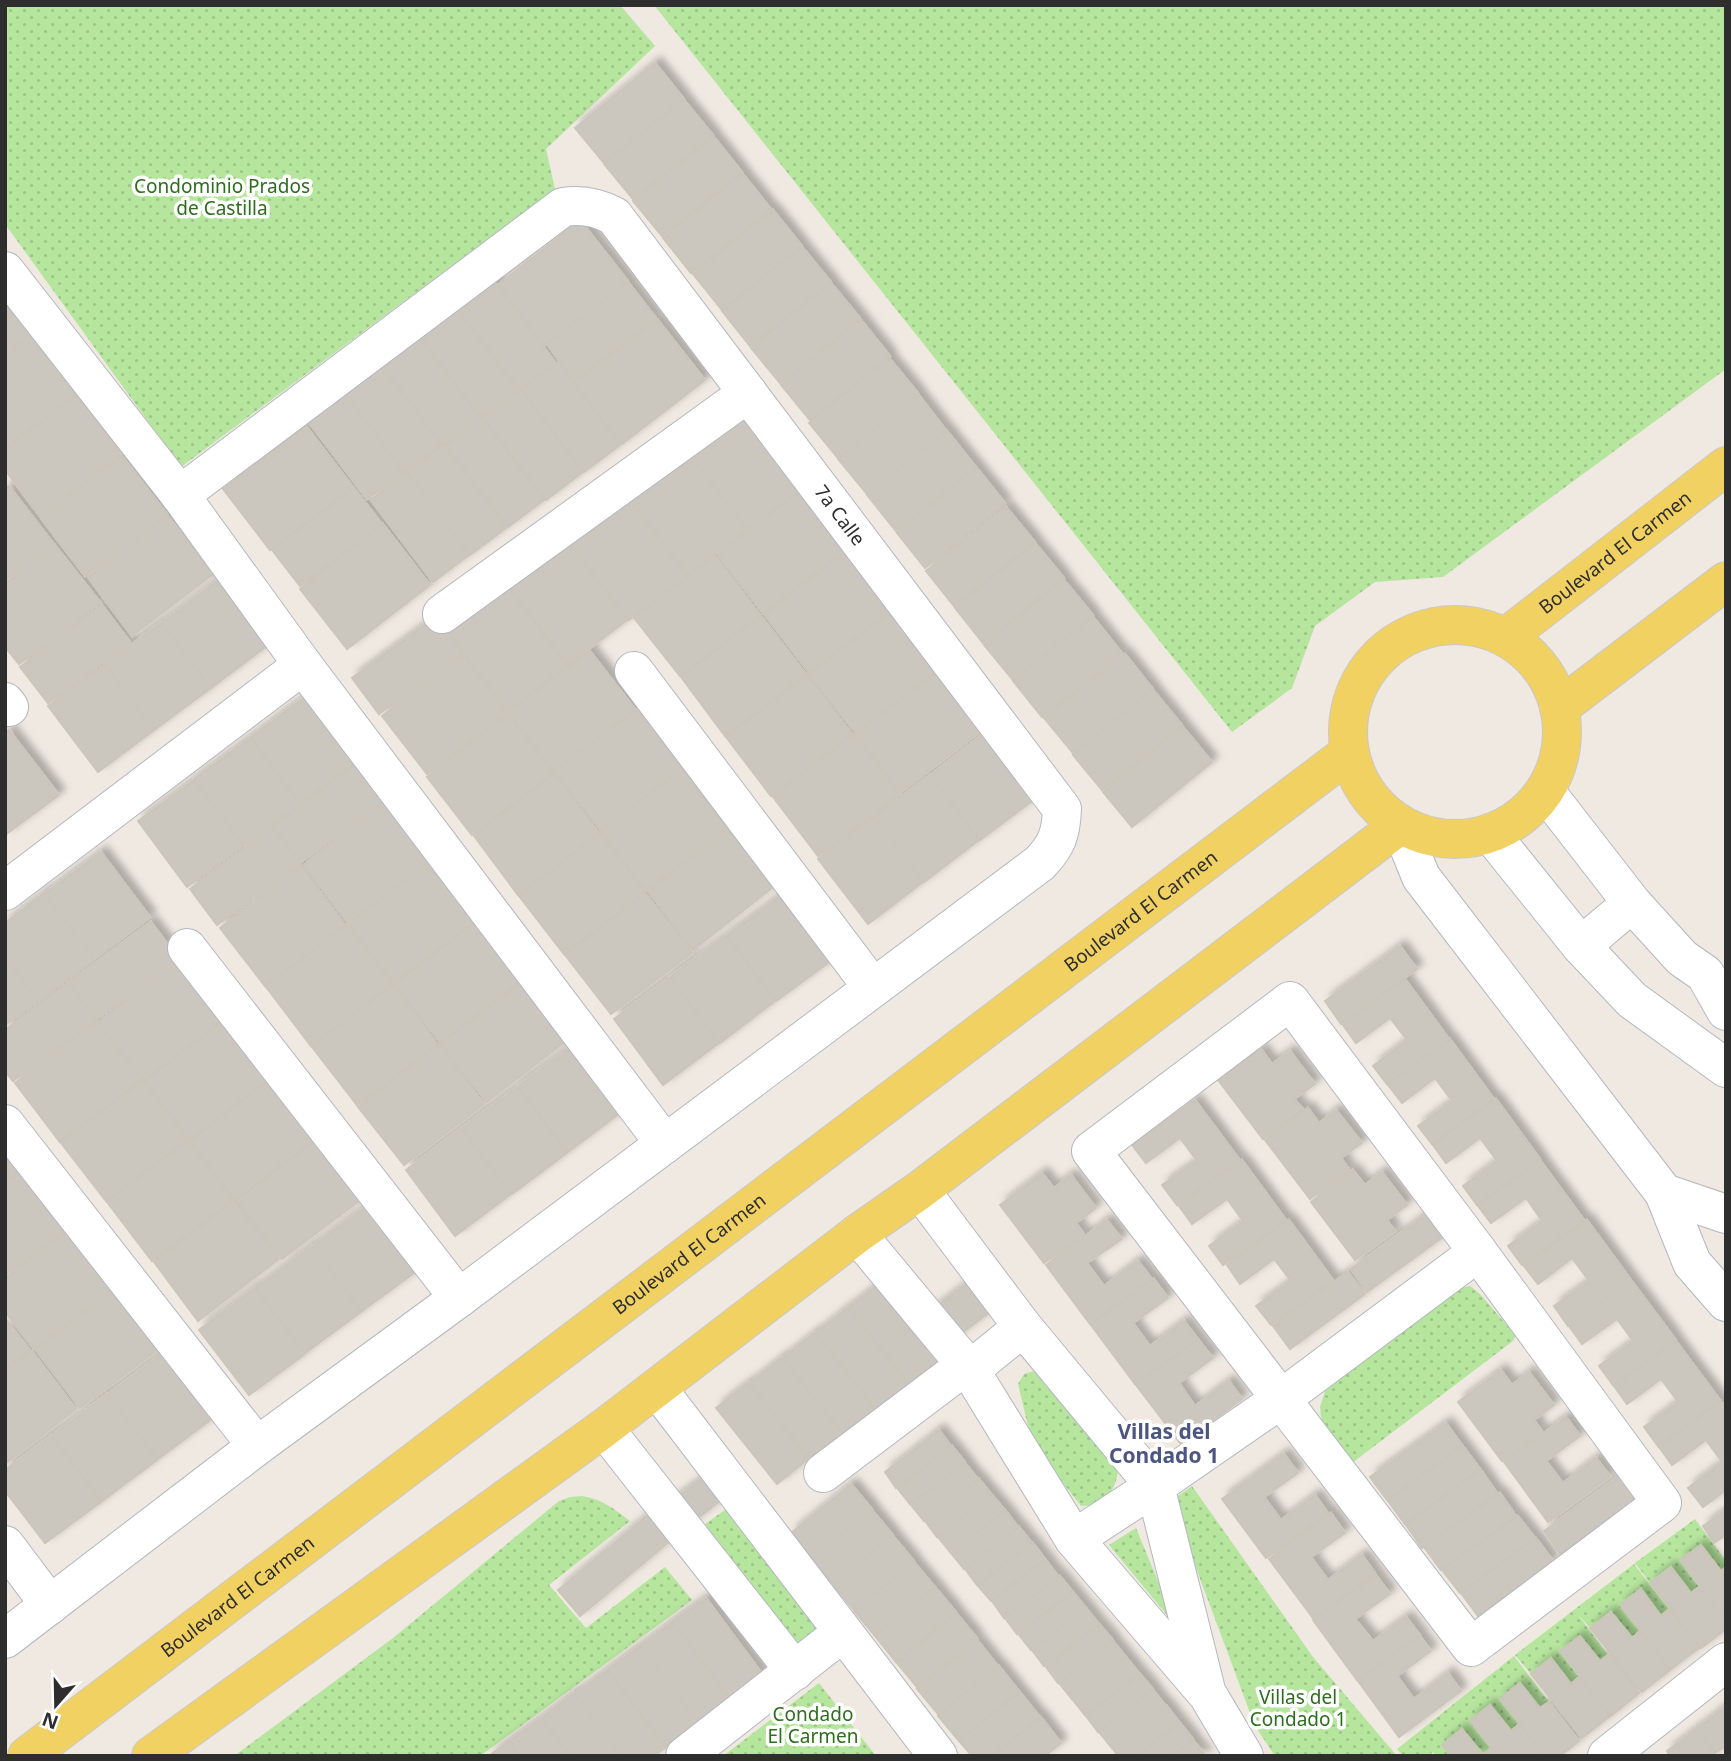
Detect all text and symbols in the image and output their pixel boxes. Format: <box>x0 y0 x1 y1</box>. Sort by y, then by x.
park label: Condominio Prados de Castilla <box>134 173 310 221</box>
street label: 7a Calle <box>809 479 871 551</box>
street label: Boulevard El Carmen <box>1533 485 1697 620</box>
street label: Boulevard El Carmen <box>1058 844 1223 978</box>
street label: Boulevard El Carmen <box>607 1187 771 1320</box>
district label: Villas del Condado 1 <box>1109 1417 1219 1469</box>
street label: Boulevard El Carmen <box>155 1530 319 1663</box>
north arrow <box>21 1670 91 1740</box>
park label: Villas del Condado 1 <box>1250 1684 1346 1732</box>
park label: Condado El Carmen <box>767 1701 859 1749</box>
text: N <box>38 1706 62 1736</box>

